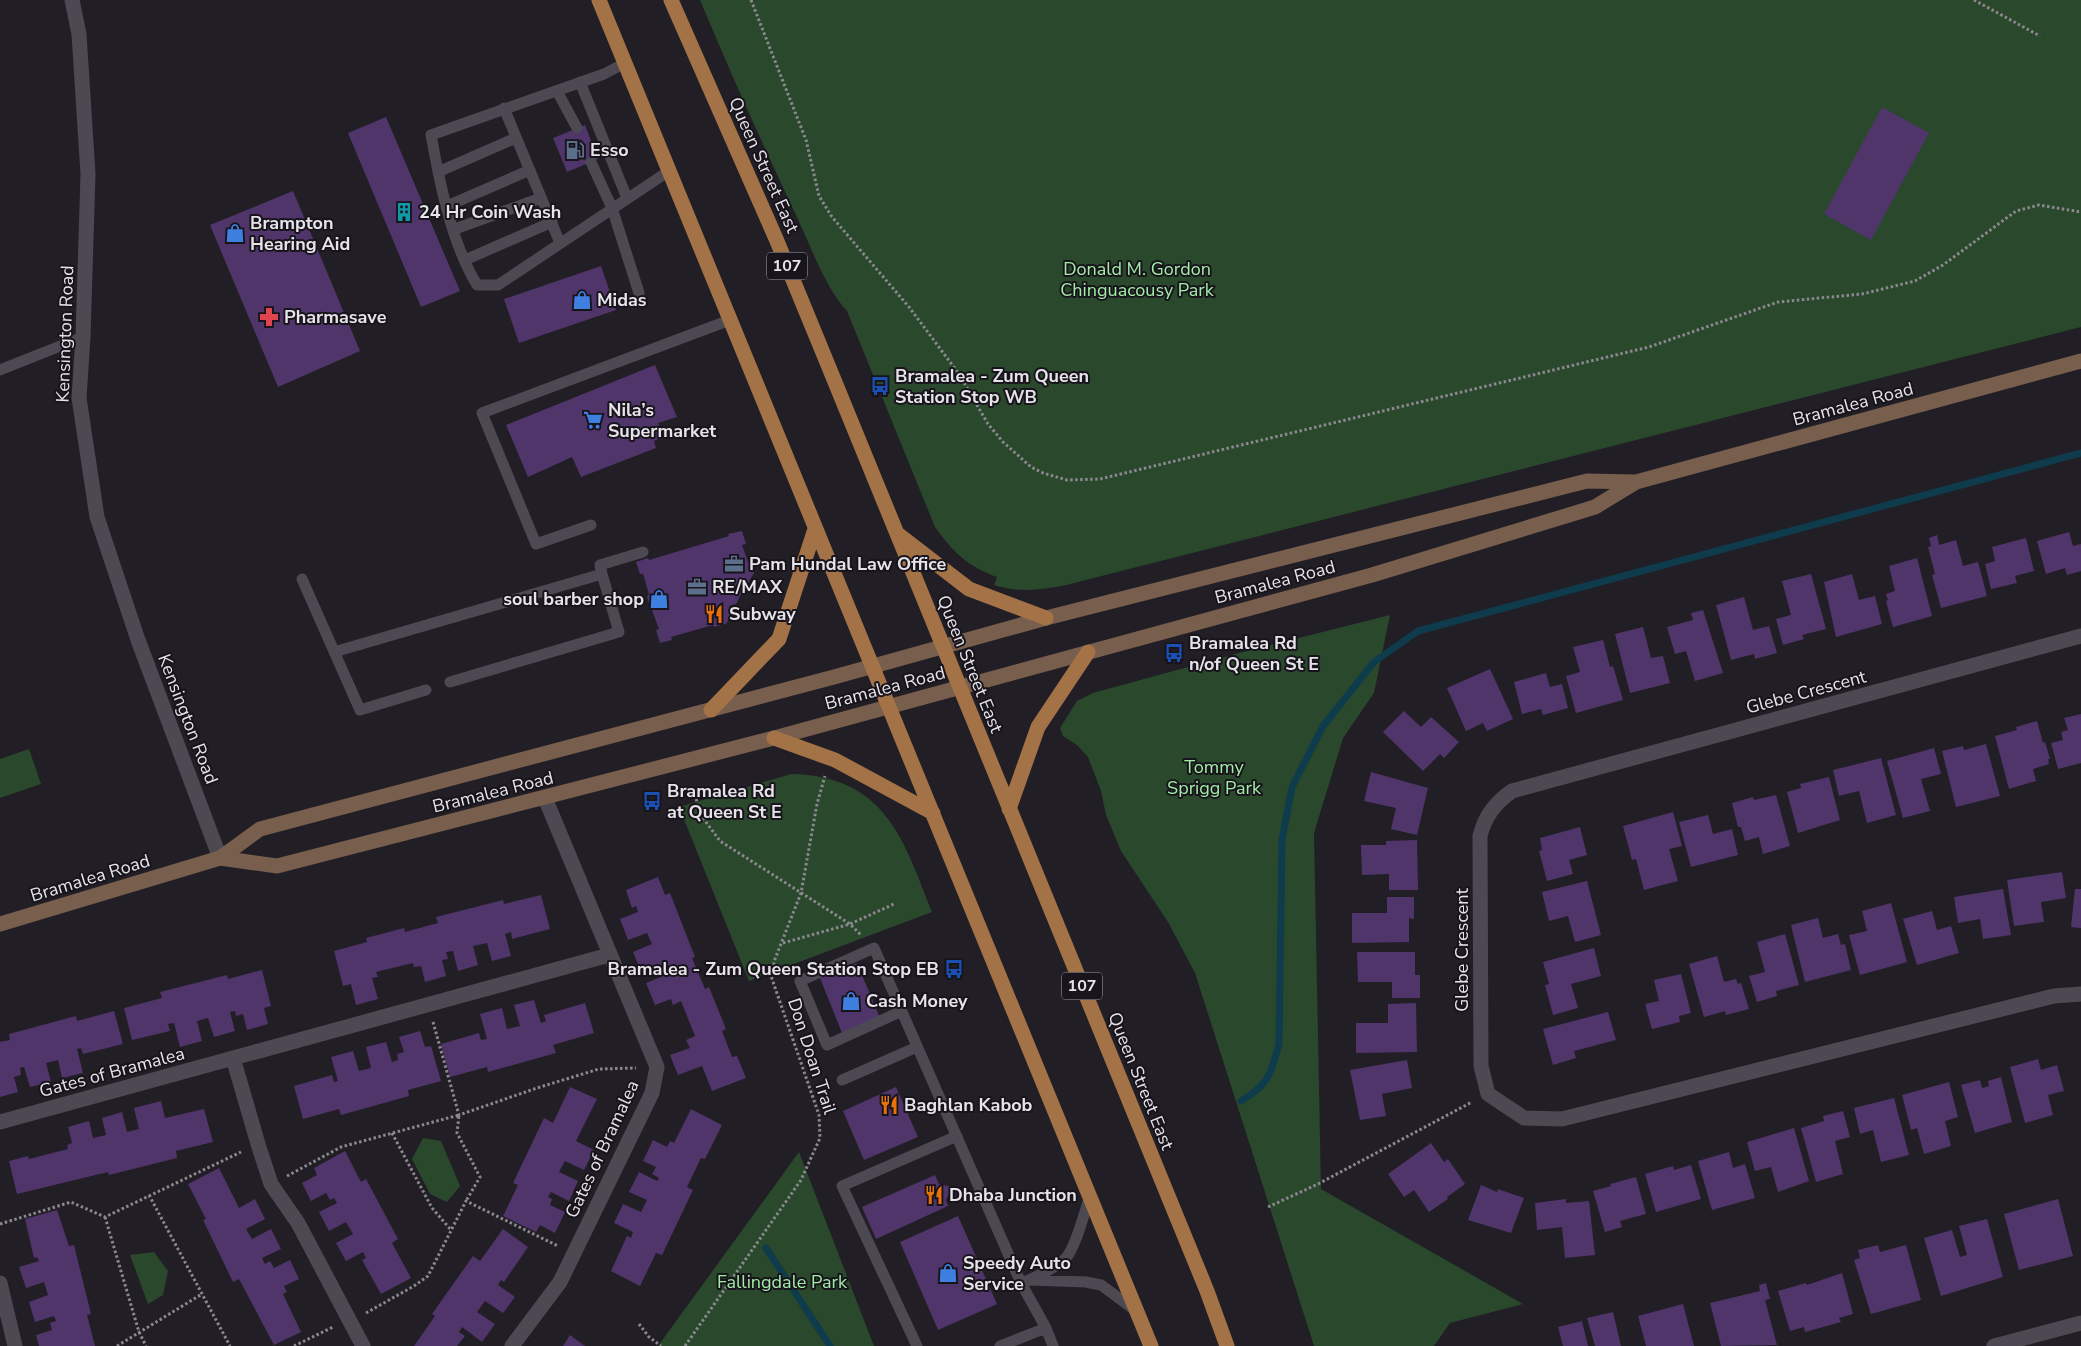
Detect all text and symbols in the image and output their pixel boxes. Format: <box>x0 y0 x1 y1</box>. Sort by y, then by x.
street label: Queen Street East <box>723 93 805 237</box>
place label: Esso <box>590 138 629 162</box>
fuel station icon: Esso <box>564 139 586 161</box>
place label: 24 Hr Coin Wash <box>419 200 561 224</box>
building icon: 24 Hr Coin Wash <box>393 201 415 223</box>
place label: Brampton Hearing Aid <box>250 211 350 256</box>
shop icon: Brampton Hearing Aid <box>224 222 246 244</box>
road number: 107 <box>767 252 807 280</box>
park label: Donald M. Gordon Chinguacousy Park <box>1060 257 1215 302</box>
street label: Kensington Road <box>51 265 79 403</box>
place label: Midas <box>597 288 647 312</box>
shop icon: Midas <box>571 289 593 311</box>
place label: Pharmasave <box>284 305 387 329</box>
pharmacy icon: Pharmasave <box>258 306 280 328</box>
place label: Bramalea - Zum Queen Station Stop WB <box>895 364 1089 409</box>
bus stop icon: Bramalea - Zum Queen Station Stop WB <box>869 375 891 397</box>
street label: Bramalea Road <box>1790 376 1916 432</box>
place label: Nila’s Supermarket <box>608 398 716 443</box>
supermarket icon: Nila’s Supermarket <box>582 409 604 431</box>
place label: Pam Hundal Law Office <box>749 552 947 576</box>
office icon: Pam Hundal Law Office <box>723 553 745 575</box>
street label: Bramalea Road <box>1212 554 1338 610</box>
place label: RE/MAX <box>712 575 783 599</box>
office icon: RE/MAX <box>686 576 708 598</box>
place label: soul barber shop <box>503 587 644 611</box>
shop icon: soul barber shop <box>648 588 670 610</box>
street label: Queen Street East <box>931 592 1009 737</box>
place label: Subway <box>729 602 796 626</box>
restaurant icon: Subway <box>703 603 725 625</box>
place label: Bramalea Rd n/of Queen St E <box>1189 631 1319 676</box>
bus stop icon: Bramalea Rd n/of Queen St E <box>1163 642 1185 664</box>
street label: Kensington Road <box>152 651 224 787</box>
street label: Bramalea Road <box>822 660 948 716</box>
street label: Glebe Crescent <box>1743 664 1869 720</box>
park label: Tommy Sprigg Park <box>1167 755 1262 800</box>
street label: Bramalea Road <box>430 765 556 819</box>
place label: Bramalea Rd at Queen St E <box>667 779 782 824</box>
bus stop icon: Bramalea Rd at Queen St E <box>641 790 663 812</box>
street label: Bramalea Road <box>27 848 153 908</box>
street label: Glebe Crescent <box>1450 888 1474 1012</box>
place label: Bramalea - Zum Queen Station Stop EB <box>608 957 939 981</box>
bus stop icon: Bramalea - Zum Queen Station Stop EB <box>943 958 965 980</box>
road number: 107 <box>1062 972 1102 999</box>
place label: Cash Money <box>866 989 968 1013</box>
shop icon: Cash Money <box>840 990 862 1012</box>
street label: Don Doan Trail <box>782 995 842 1118</box>
street label: Queen Street East <box>1102 1009 1180 1154</box>
street label: Gates of Bramalea <box>37 1041 187 1103</box>
street label: Gates of Bramalea <box>560 1076 644 1222</box>
place label: Baghlan Kabob <box>904 1093 1033 1117</box>
restaurant icon: Baghlan Kabob <box>878 1094 900 1116</box>
place label: Dhaba Junction <box>949 1183 1077 1207</box>
restaurant icon: Dhaba Junction <box>923 1184 945 1206</box>
place label: Speedy Auto Service <box>963 1251 1071 1296</box>
shop icon: Speedy Auto Service <box>937 1262 959 1284</box>
park label: Fallingdale Park <box>717 1270 848 1294</box>

